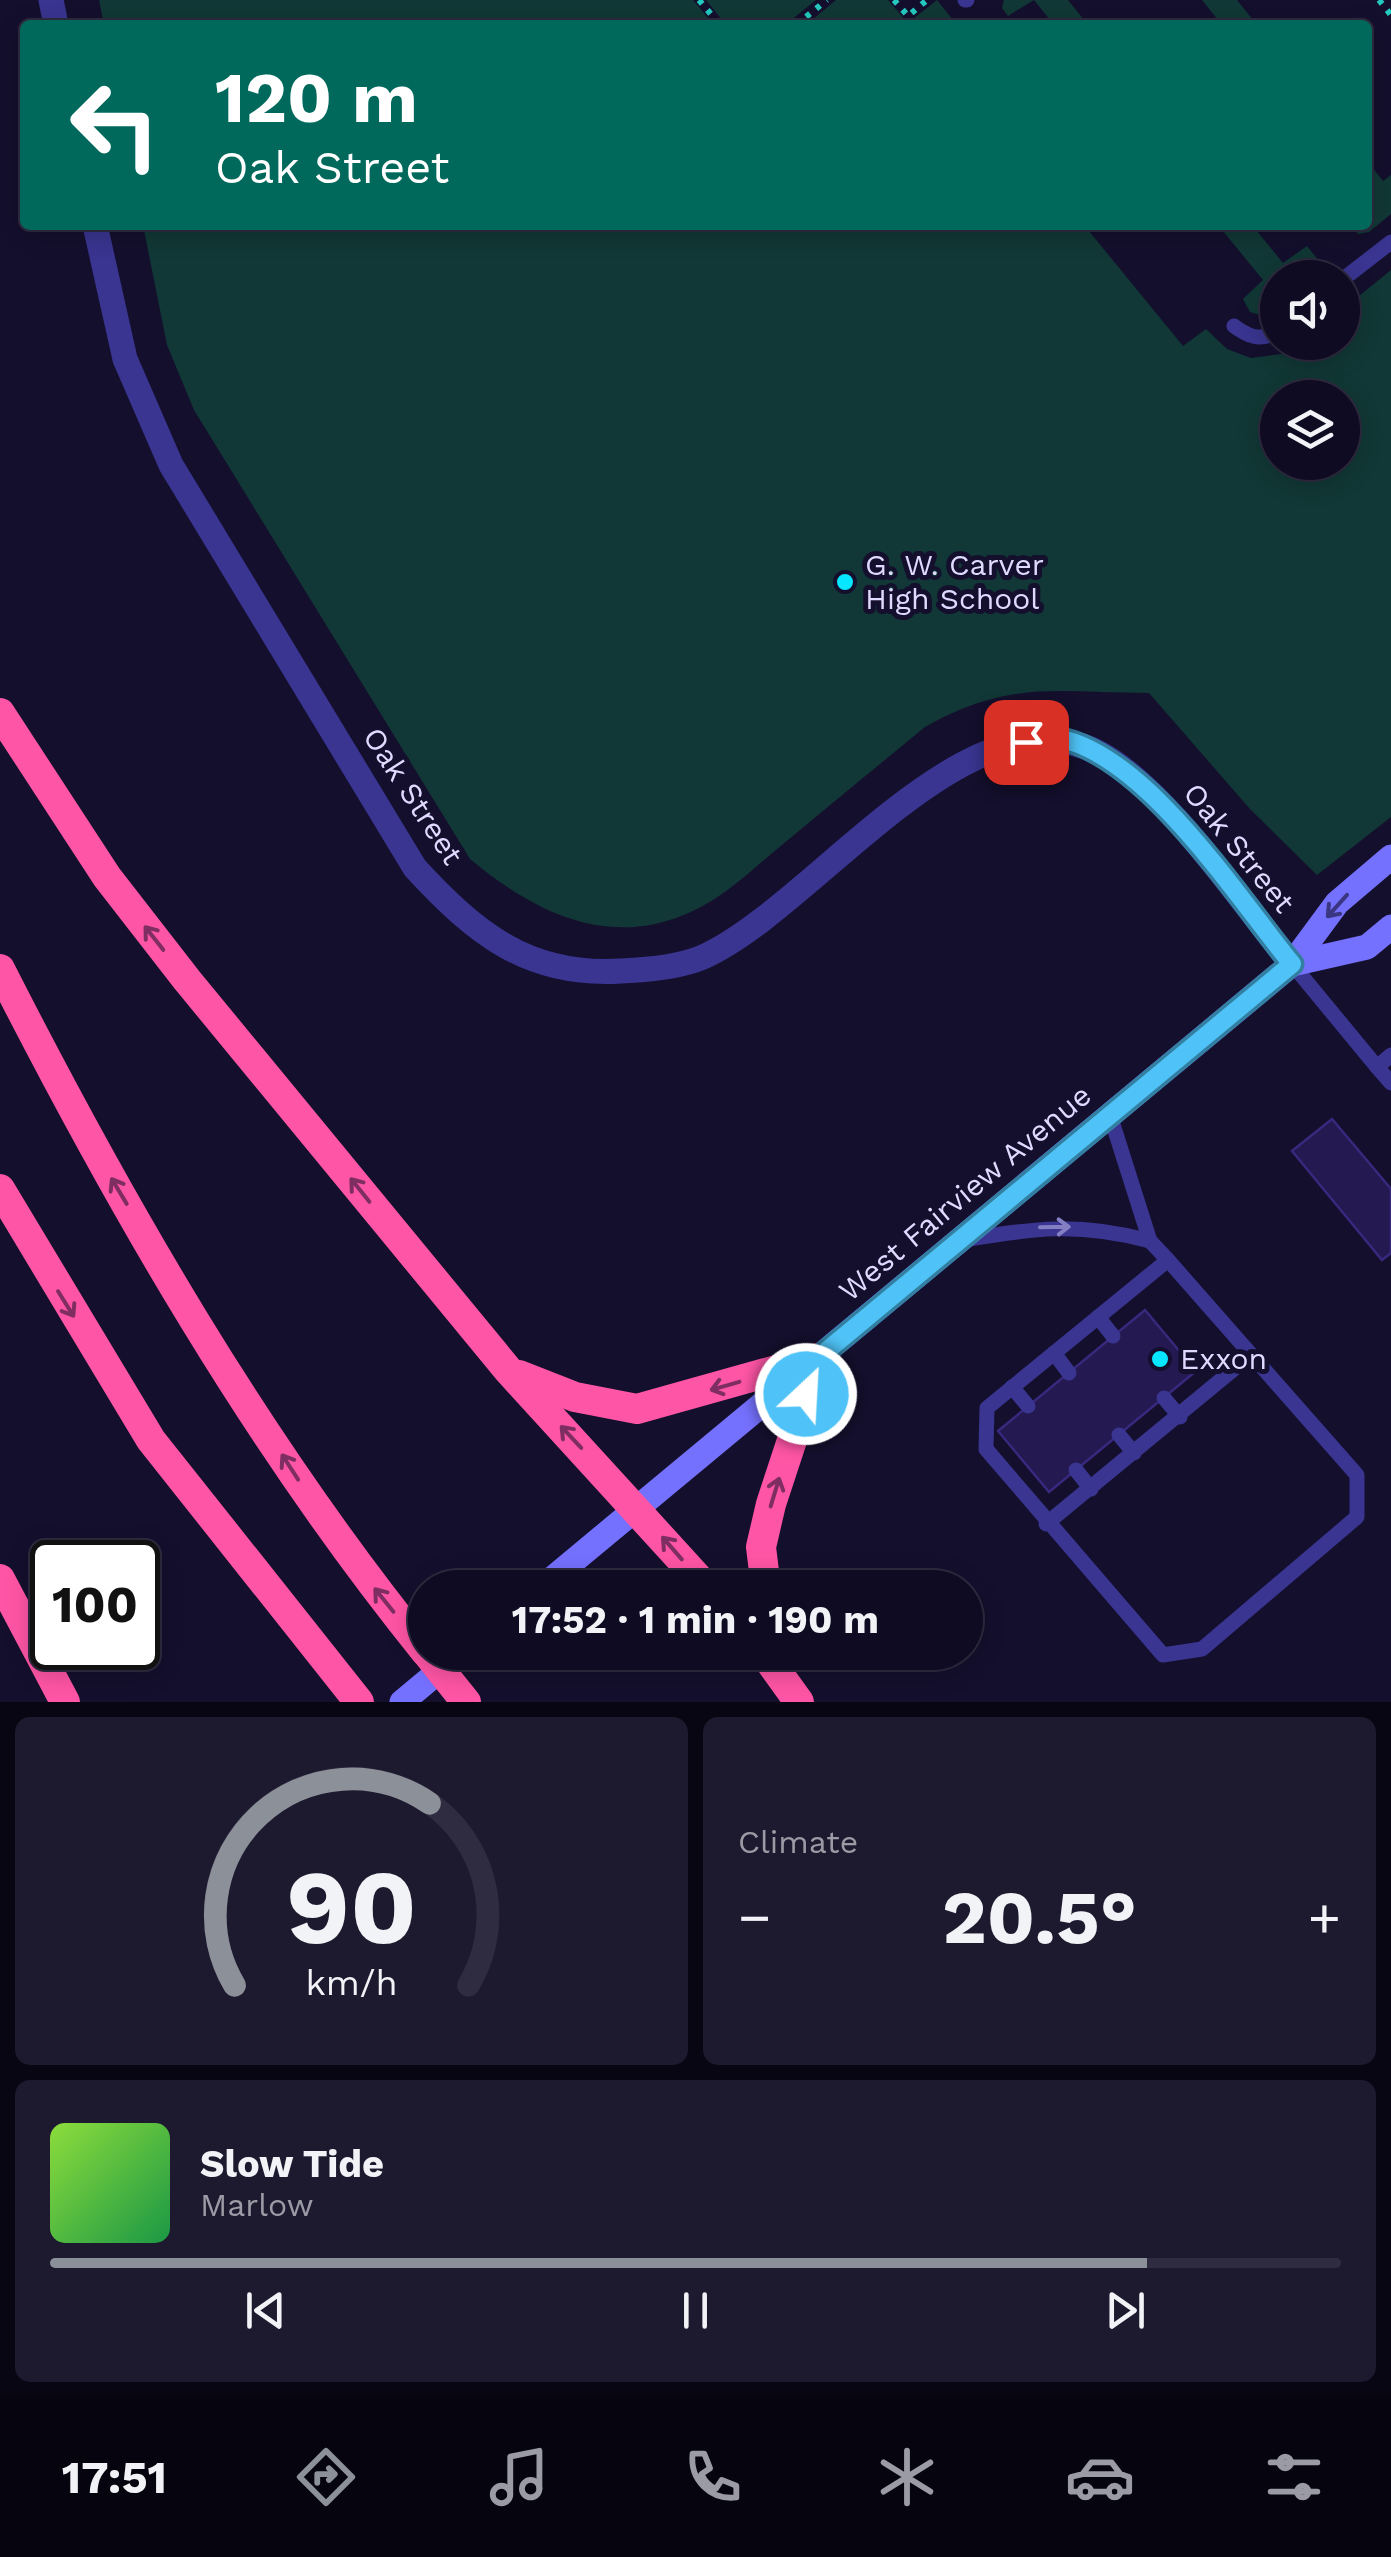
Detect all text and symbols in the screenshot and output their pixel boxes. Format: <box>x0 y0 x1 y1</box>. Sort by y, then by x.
text: 120 m <box>215 57 418 139</box>
icon: left <box>50 60 180 190</box>
text: Oak Street <box>215 141 449 194</box>
map controls <box>1260 260 1360 480</box>
button: sound <box>1260 260 1360 360</box>
button: layers <box>1260 380 1360 480</box>
place label: G. W. Carver High School <box>865 547 1044 616</box>
marker: G. W. Carver High School <box>834 571 856 593</box>
pin <box>984 700 1069 785</box>
icon: arrive <box>999 715 1054 770</box>
street label: Oak Street <box>356 721 471 871</box>
street label: Oak Street <box>1177 776 1302 920</box>
one-way arrow <box>1325 893 1348 918</box>
one-way arrow <box>144 925 165 952</box>
street label: West Fairview Avenue <box>832 1077 1098 1308</box>
one-way arrow <box>109 1177 129 1206</box>
one-way arrow <box>349 1178 371 1204</box>
one-way arrow <box>1039 1218 1071 1237</box>
one-way arrow <box>56 1289 76 1318</box>
place label: Exxon <box>1180 1341 1267 1376</box>
position arrow <box>754 1342 858 1446</box>
marker: Exxon <box>1149 1348 1171 1370</box>
one-way arrow <box>710 1378 741 1396</box>
one-way arrow <box>560 1425 583 1450</box>
one-way arrow <box>280 1453 301 1482</box>
one-way arrow <box>767 1477 785 1508</box>
one-way arrow <box>661 1536 684 1561</box>
speed limit sign: 100 <box>30 1540 160 1670</box>
one-way arrow <box>373 1588 395 1614</box>
text: 17:52 · 1 min · 190 m <box>512 1598 879 1642</box>
text: Climate <box>738 1823 858 1861</box>
text: 90 <box>286 1846 417 1968</box>
text: 20.5° <box>942 1873 1137 1961</box>
text: − <box>738 1885 771 1949</box>
text: + <box>1308 1885 1341 1949</box>
text: km/h <box>305 1962 398 2004</box>
text: Slow Tide <box>200 2142 384 2186</box>
text: Marlow <box>200 2186 314 2224</box>
icon: previous <box>238 2283 293 2338</box>
icon: pause <box>668 2283 723 2338</box>
icon: next <box>1098 2283 1153 2338</box>
icon: directions <box>291 2442 361 2512</box>
icon: music <box>484 2442 554 2512</box>
icon: phone <box>678 2442 748 2512</box>
icon: climate <box>872 2442 942 2512</box>
icon: car <box>1065 2442 1135 2512</box>
icon: filters <box>1259 2442 1329 2512</box>
text: 17:51 <box>62 2451 167 2504</box>

